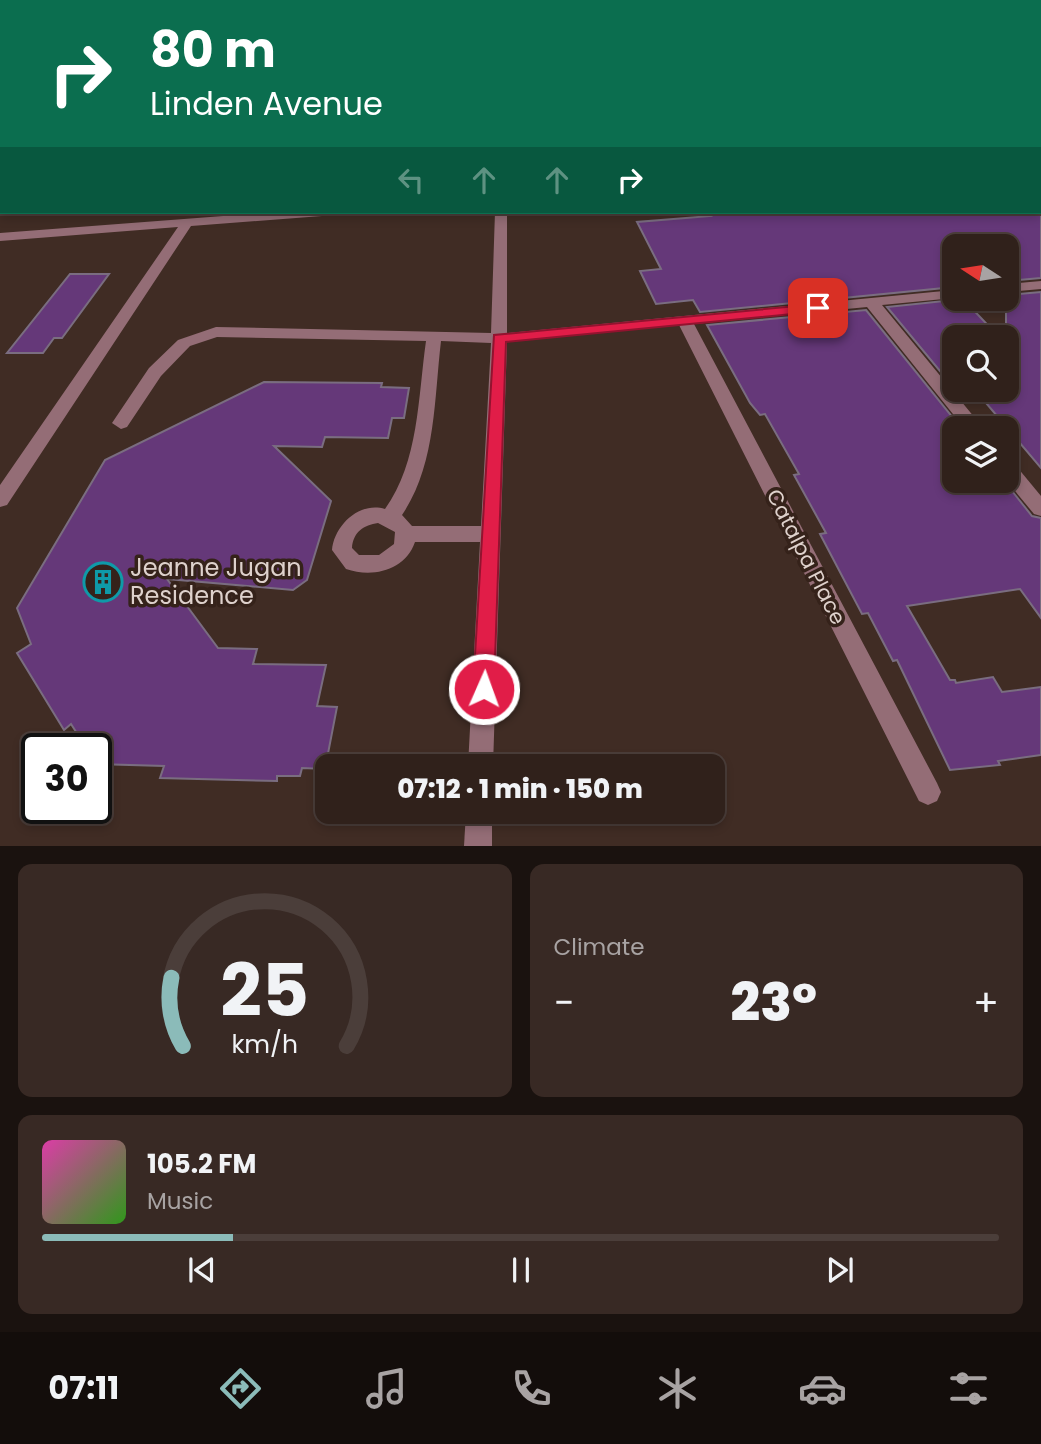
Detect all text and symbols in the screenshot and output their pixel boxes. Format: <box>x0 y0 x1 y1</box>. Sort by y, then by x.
text: 80 m <box>150 16 276 84</box>
icon: right <box>35 28 126 119</box>
text: Linden Avenue <box>150 81 383 126</box>
icon: left <box>392 161 430 199</box>
icon: ahead <box>465 161 503 199</box>
icon: ahead <box>538 161 576 199</box>
icon: right <box>611 161 649 199</box>
north arrow <box>942 234 1018 312</box>
map controls <box>942 234 1019 493</box>
pin <box>788 278 848 338</box>
icon: arrive <box>799 289 837 327</box>
button: search <box>942 325 1019 402</box>
button: layers <box>942 416 1019 493</box>
street label: Catalpa Place <box>760 484 853 630</box>
place label: Jeanne Jugan Residence <box>130 551 302 612</box>
building icon: Jeanne Jugan Residence <box>82 561 124 603</box>
position arrow <box>447 652 521 726</box>
speed limit sign: 30 <box>21 733 112 824</box>
text: 07:12 · 1 min · 150 m <box>397 771 643 807</box>
text: Climate <box>554 931 644 963</box>
text: 25 <box>220 941 309 1042</box>
text: 23° <box>731 966 817 1039</box>
text: − <box>554 976 574 1029</box>
text: + <box>973 976 999 1029</box>
text: km/h <box>231 1027 298 1062</box>
text: 105.2 FM <box>147 1146 256 1182</box>
text: Music <box>147 1185 213 1217</box>
icon: previous <box>183 1251 221 1289</box>
icon: pause <box>502 1251 540 1289</box>
icon: next <box>821 1251 859 1289</box>
icon: directions <box>216 1364 265 1413</box>
icon: music <box>362 1364 411 1413</box>
icon: phone <box>507 1364 556 1413</box>
icon: climate <box>653 1364 702 1413</box>
icon: car <box>798 1364 847 1413</box>
icon: filters <box>944 1364 993 1413</box>
text: 07:11 <box>48 1365 119 1410</box>

